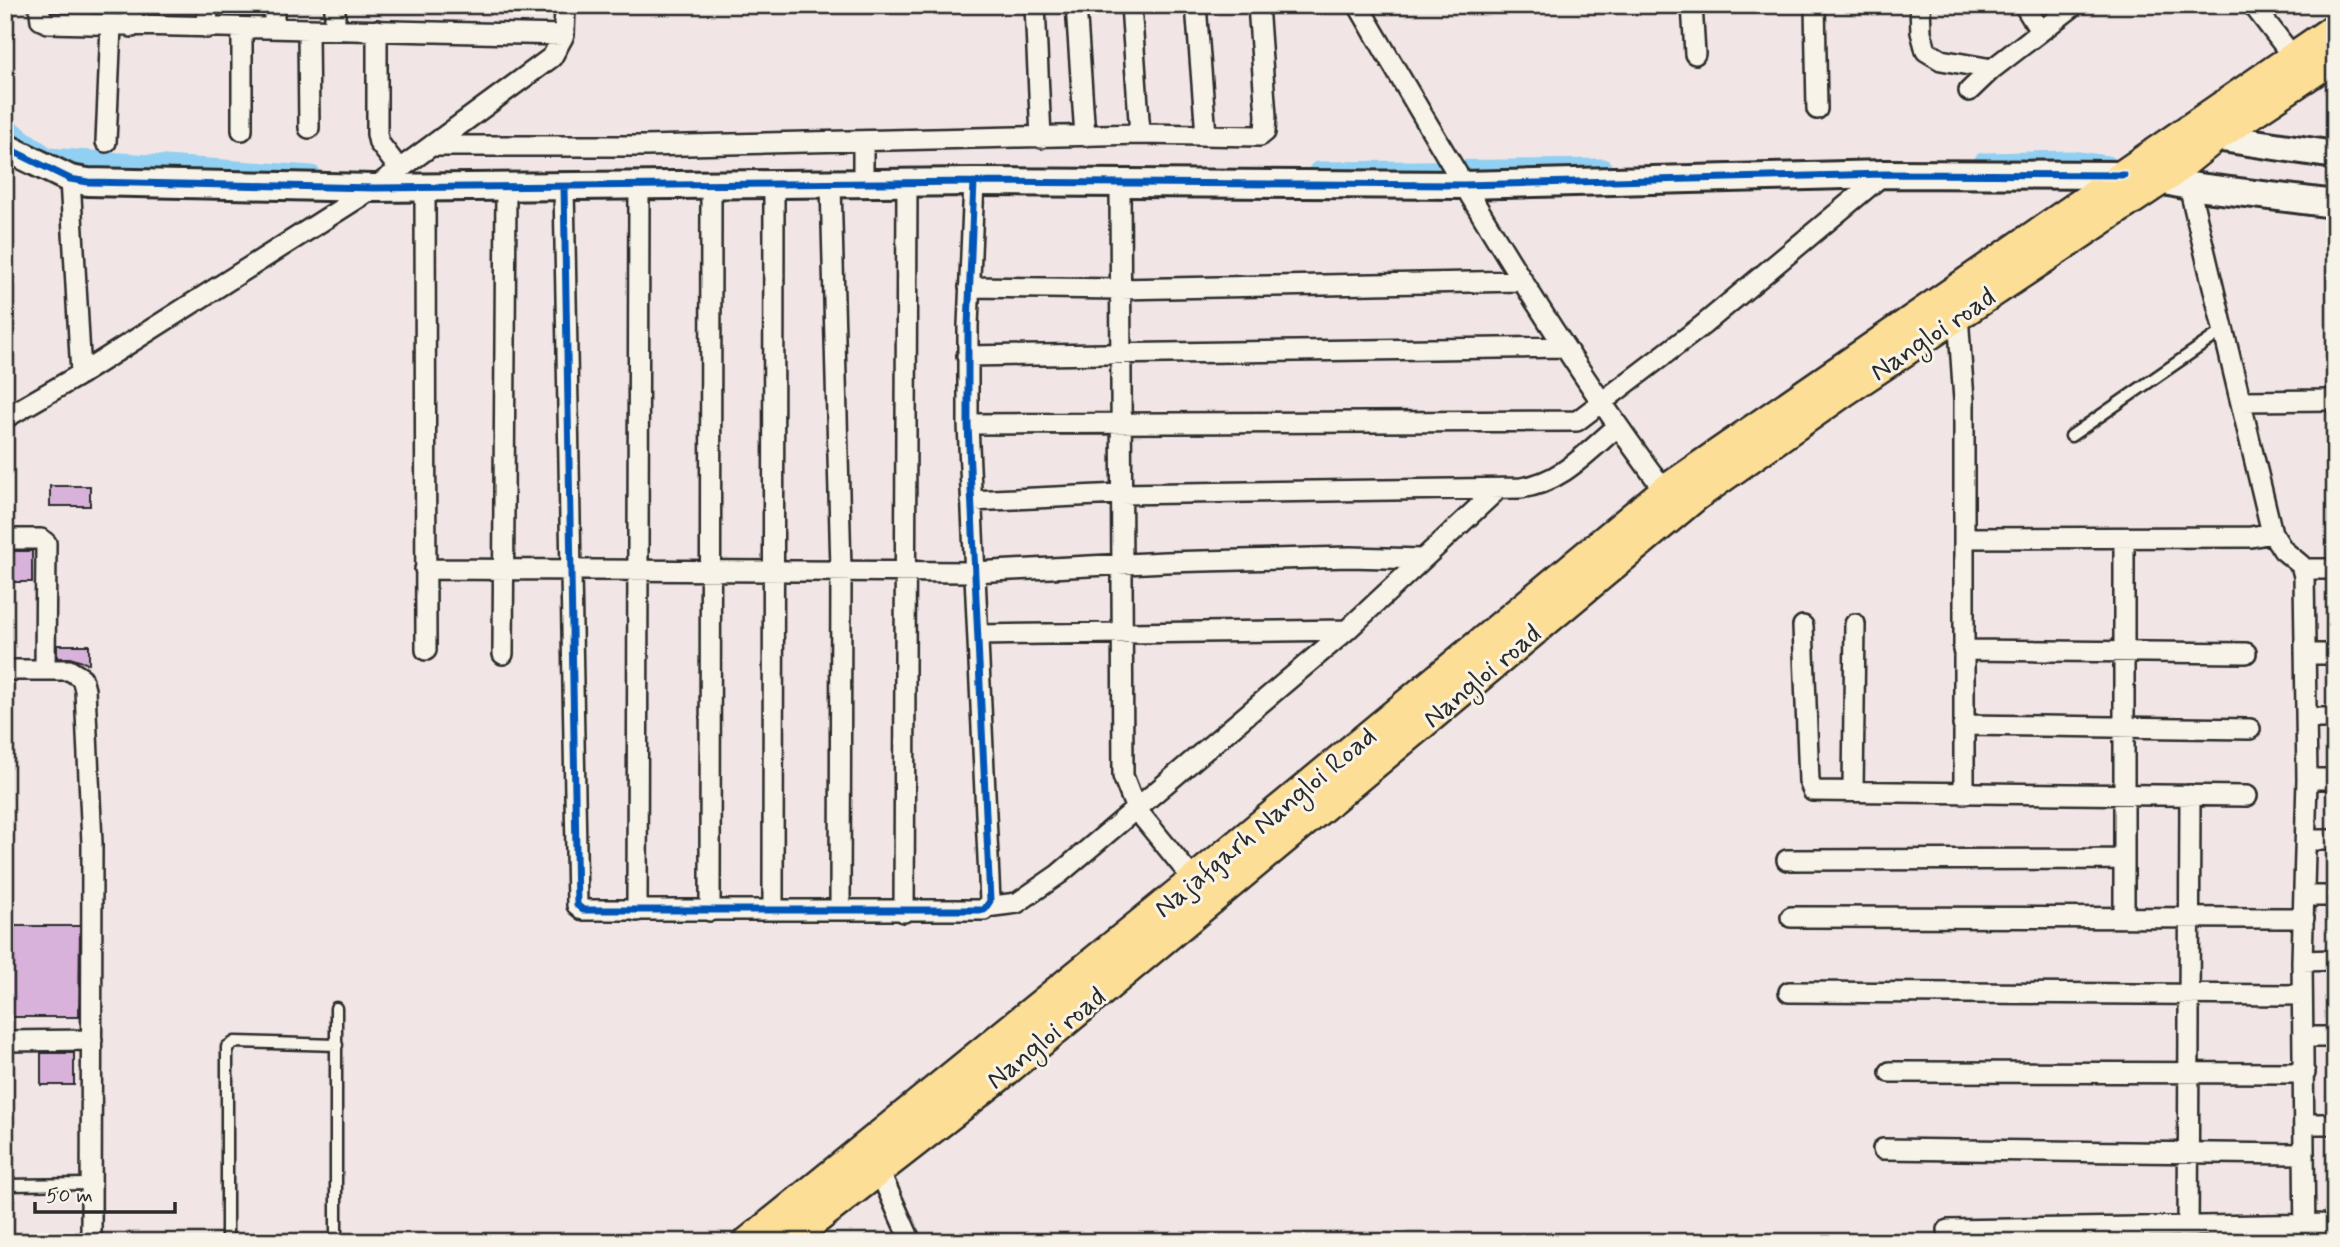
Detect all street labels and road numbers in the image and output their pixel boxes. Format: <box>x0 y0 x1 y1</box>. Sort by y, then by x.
street label: Nangloi road <box>1863 279 2005 392</box>
street label: Nangloi road <box>1415 616 1551 739</box>
street label: Najafgarh Nangloi Road <box>1146 719 1386 929</box>
street label: Nangloi road <box>979 979 1116 1100</box>

